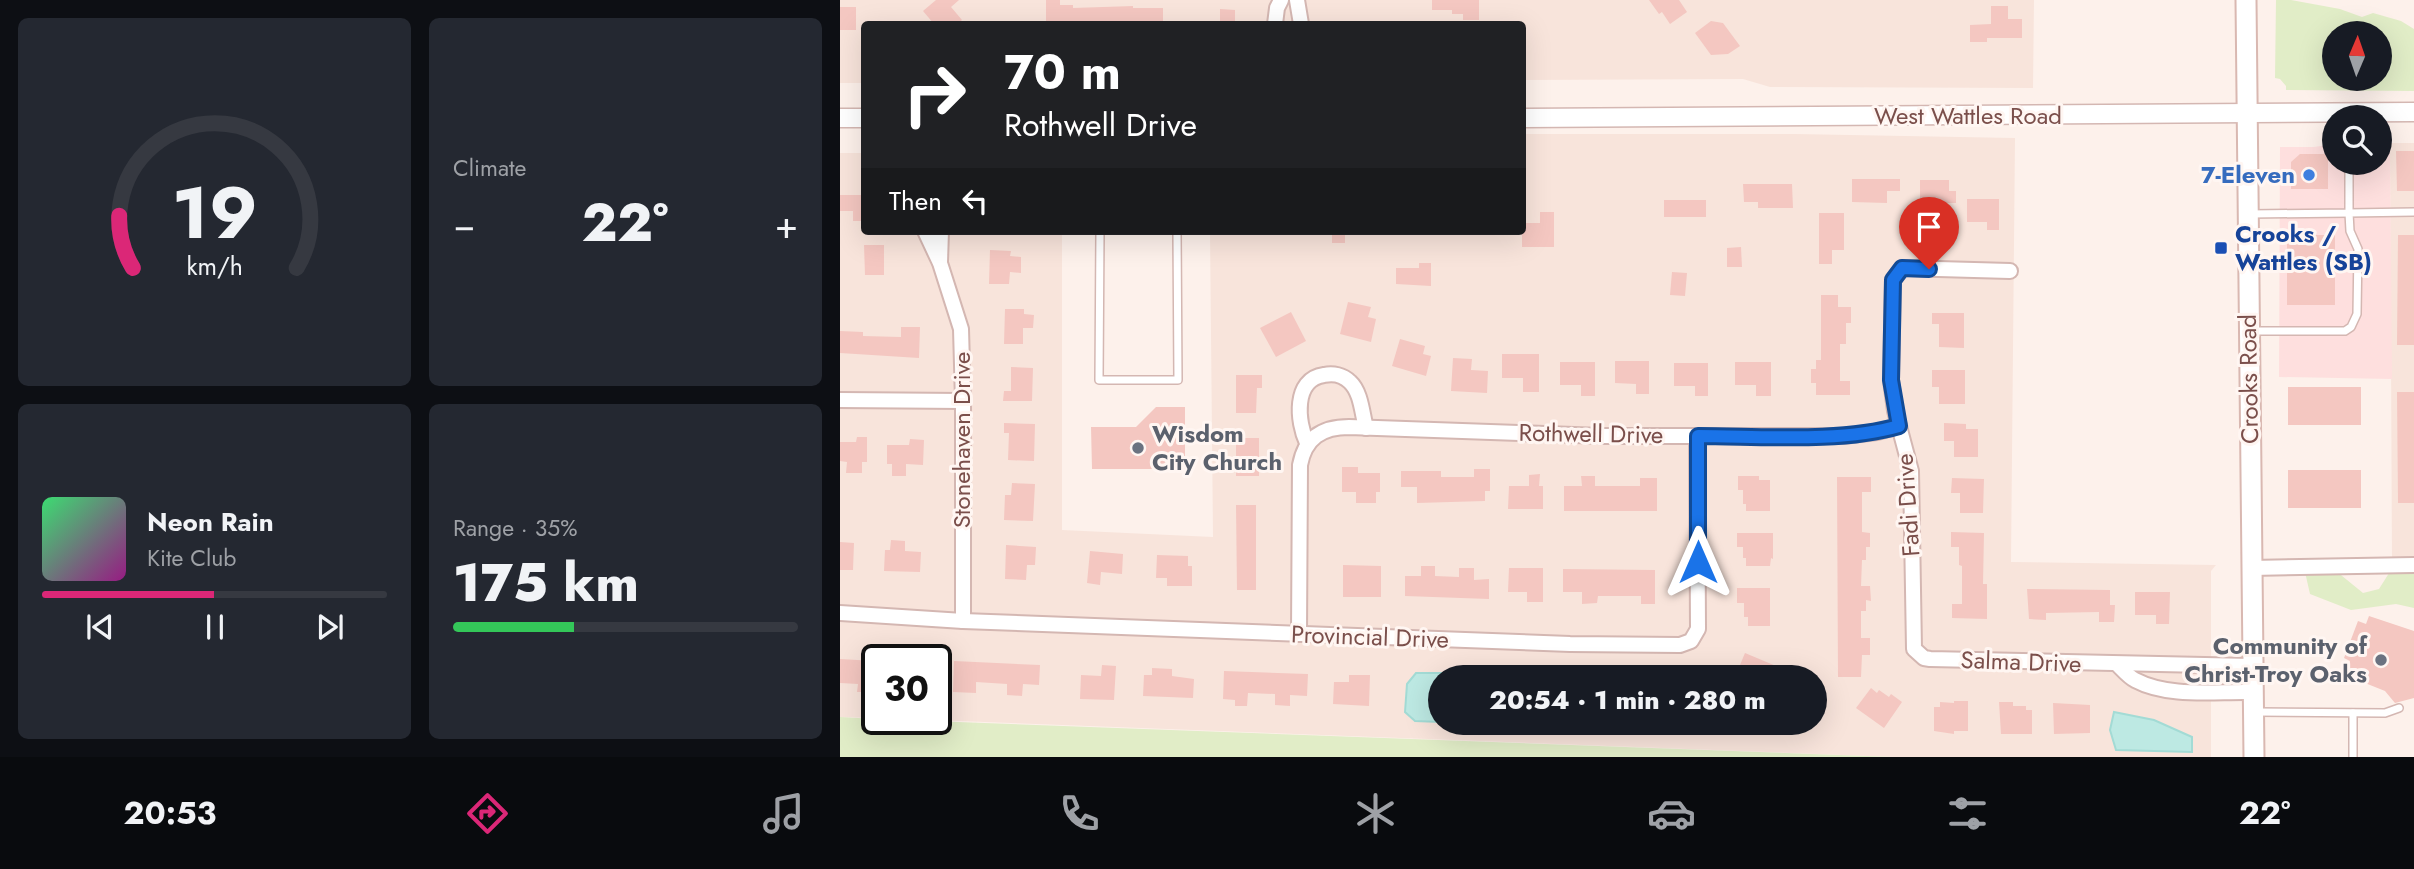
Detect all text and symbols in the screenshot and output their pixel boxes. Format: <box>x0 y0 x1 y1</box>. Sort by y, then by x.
north arrow <box>2322 21 2392 91</box>
map controls <box>2322 21 2392 175</box>
text: 70 m <box>1004 37 1121 107</box>
icon: right <box>889 49 980 140</box>
street label: West Wattles Road <box>1874 98 2062 133</box>
text: Rothwell Drive <box>1004 102 1197 148</box>
button: search <box>2322 105 2392 175</box>
text: Climate <box>453 151 526 185</box>
place label: 7-Eleven <box>2201 157 2295 192</box>
text: 19 <box>172 160 257 265</box>
marker: 7-Eleven <box>2301 167 2317 183</box>
text: Then <box>889 182 942 220</box>
icon: left <box>956 182 994 220</box>
text: 22° <box>582 185 668 261</box>
text: − <box>453 197 475 252</box>
text: + <box>775 197 798 252</box>
pin <box>1899 197 1959 269</box>
icon: arrive <box>1910 208 1948 246</box>
place label: Crooks / Wattles (SB) <box>2235 216 2372 279</box>
marker: Crooks / Wattles (SB) <box>2213 240 2229 256</box>
text: km/h <box>186 248 243 284</box>
street label: Crooks Road <box>2230 314 2267 444</box>
street label: Stonehaven Drive <box>944 352 979 528</box>
street label: Rothwell Drive <box>1518 415 1664 452</box>
place label: Wisdom City Church <box>1152 416 1282 479</box>
marker: Wisdom City Church <box>1130 440 1146 456</box>
street label: Fadi Drive <box>1886 452 1929 558</box>
text: Neon Rain <box>147 503 274 541</box>
text: Range · 35% <box>453 511 577 545</box>
position arrow <box>1661 525 1735 599</box>
text: Kite Club <box>147 541 236 575</box>
text: 175 km <box>453 545 639 621</box>
icon: previous <box>81 608 119 646</box>
icon: pause <box>196 608 234 646</box>
icon: next <box>311 608 349 646</box>
street label: Provincial Drive <box>1290 616 1450 657</box>
place label: Community of Christ-Troy Oaks <box>2184 628 2369 691</box>
street label: Salma Drive <box>1960 642 2082 681</box>
speed limit sign: 30 <box>861 644 952 735</box>
marker: Community of Christ-Troy Oaks <box>2373 652 2389 668</box>
text: 20:54 · 1 min · 280 m <box>1489 681 1766 719</box>
icon: directions <box>463 789 512 838</box>
icon: music <box>759 789 808 838</box>
icon: phone <box>1055 789 1104 838</box>
icon: climate <box>1351 789 1400 838</box>
icon: car <box>1647 789 1696 838</box>
icon: filters <box>1943 789 1992 838</box>
text: 20:53 <box>123 790 216 836</box>
text: 22° <box>2239 790 2291 836</box>

